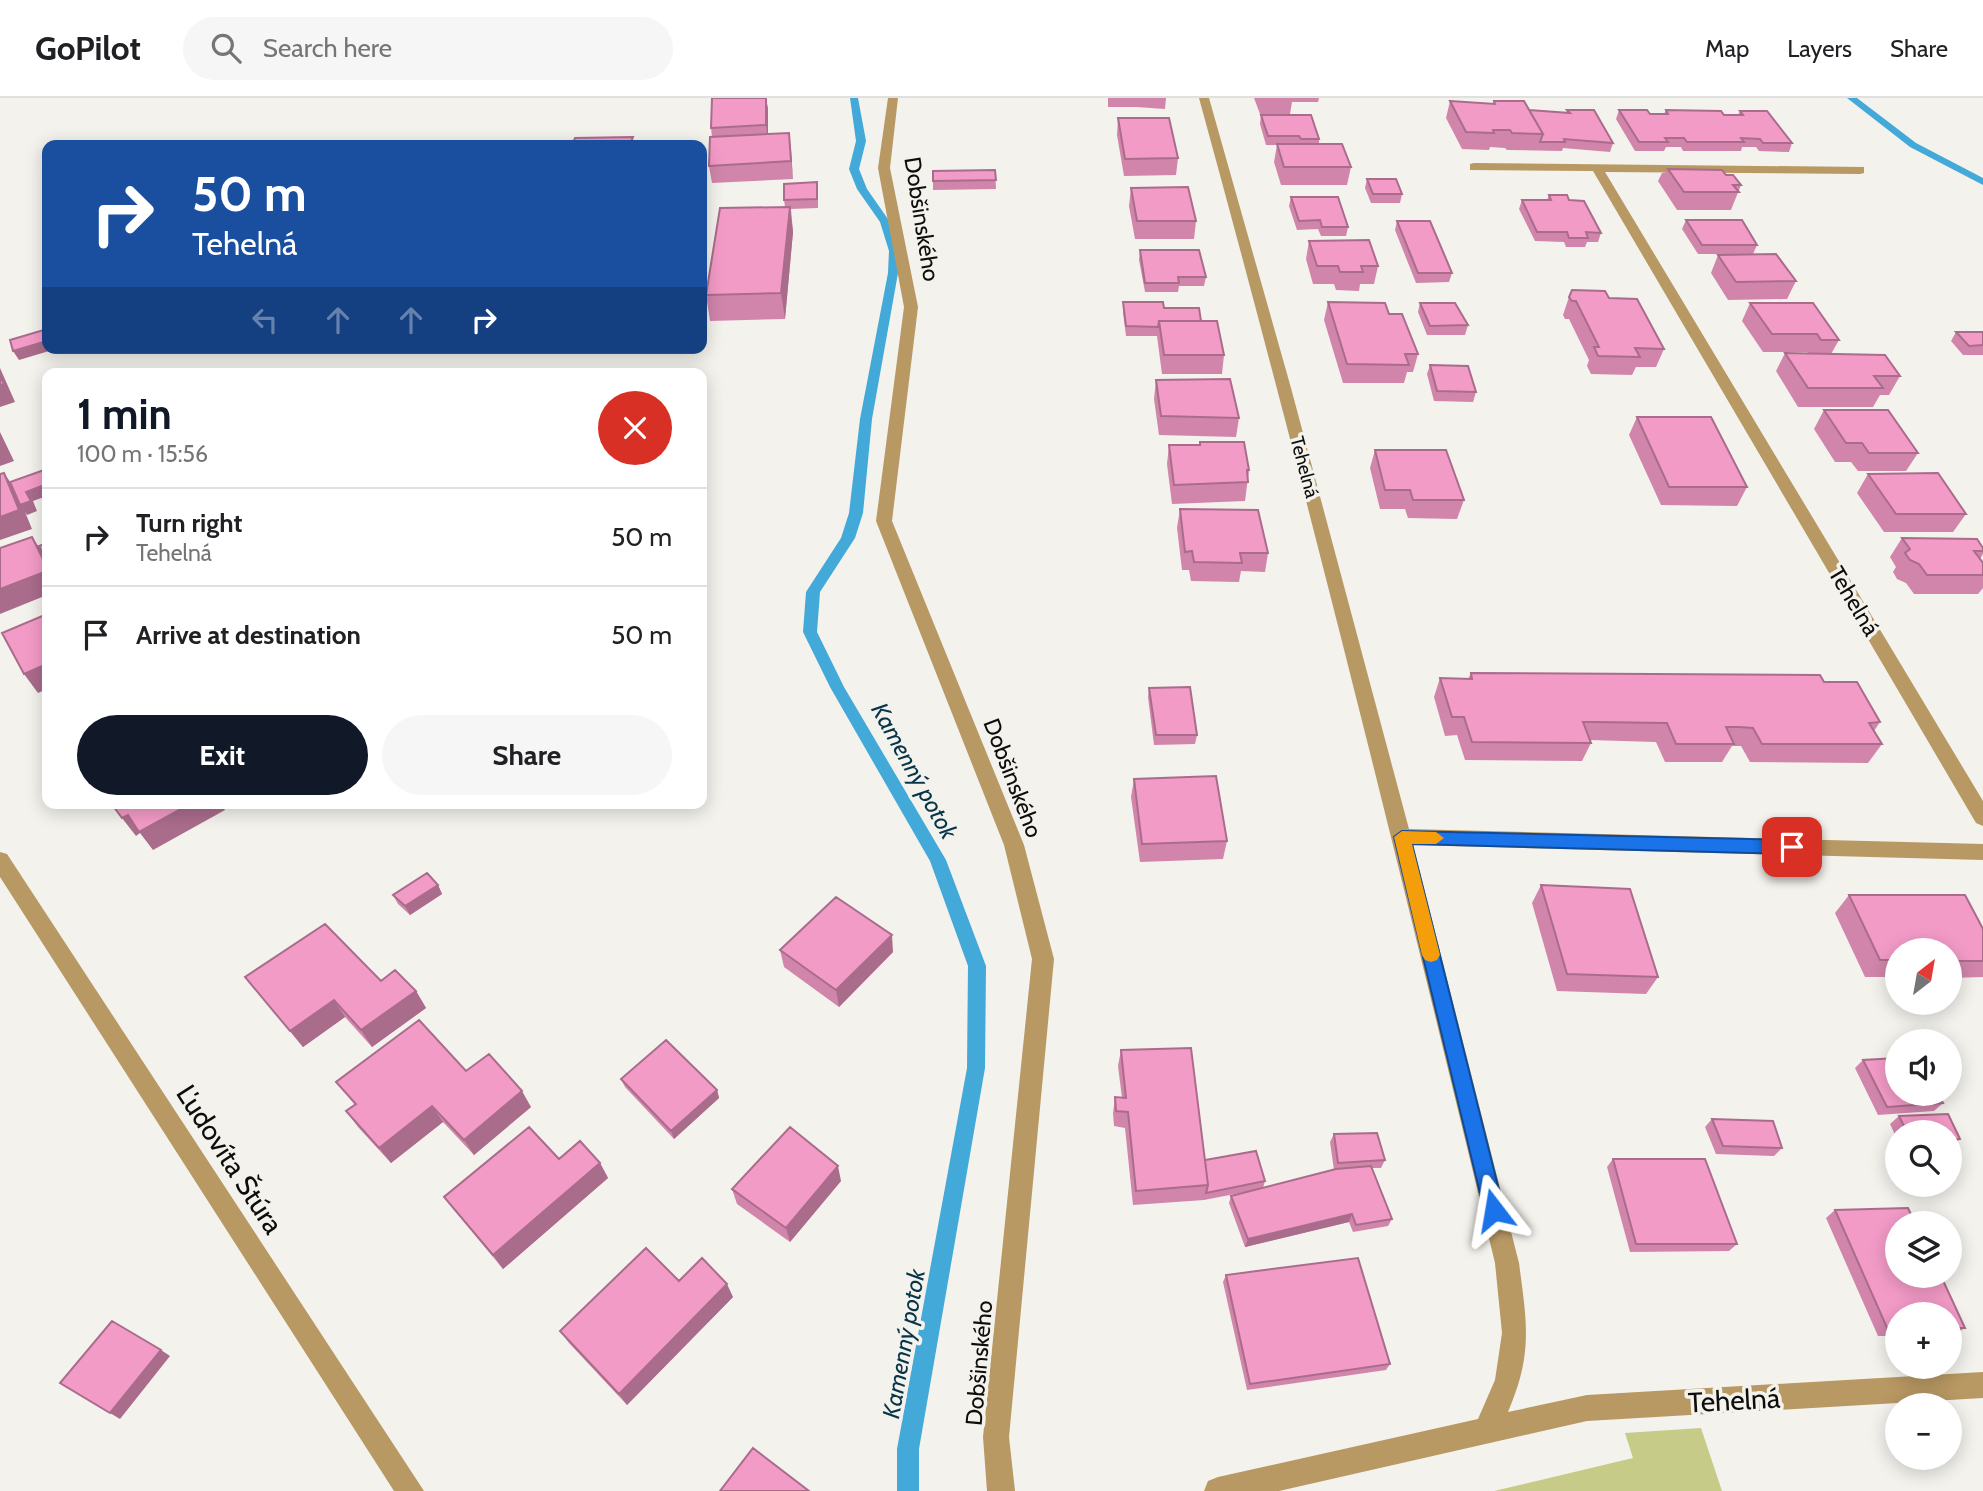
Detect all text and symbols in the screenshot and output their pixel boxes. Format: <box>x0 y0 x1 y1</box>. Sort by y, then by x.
search box <box>183 17 673 80</box>
text: GoPilot <box>35 28 141 68</box>
icon: search <box>207 29 245 67</box>
text: Search here <box>263 32 392 64</box>
text: Map <box>1705 34 1749 63</box>
text: Layers <box>1787 34 1852 63</box>
text: Share <box>1890 34 1948 63</box>
street label: Dobšinského <box>898 155 946 283</box>
text: 50 m <box>192 164 307 223</box>
icon: right <box>77 168 168 259</box>
text: Tehelná <box>192 224 297 263</box>
icon: left <box>246 301 284 339</box>
icon: ahead <box>319 301 357 339</box>
icon: ahead <box>392 301 430 339</box>
icon: right <box>465 301 503 339</box>
text: 1 min <box>77 388 172 440</box>
button: close <box>598 391 672 465</box>
street label: Tehelná <box>1285 434 1324 500</box>
text: 100 m · 15:56 <box>77 440 208 468</box>
text: Turn right <box>136 507 242 539</box>
icon: right <box>77 518 115 556</box>
text: 50 m <box>611 521 672 553</box>
text: Tehelná <box>136 539 212 567</box>
street label: Tehelná <box>1822 561 1886 641</box>
icon: arrive <box>77 616 115 654</box>
text: Arrive at destination <box>136 619 361 651</box>
text: 50 m <box>611 619 672 651</box>
water label: Kamenný potok <box>865 698 964 845</box>
street label: Dobšinského <box>977 714 1049 842</box>
button: Exit <box>77 715 368 795</box>
button: Share <box>382 715 672 795</box>
pin <box>1762 817 1822 877</box>
icon: arrive <box>1773 828 1811 866</box>
north arrow <box>1885 938 1962 1015</box>
map controls <box>1885 938 1962 1470</box>
button: sound <box>1885 1029 1962 1106</box>
street label: Ľudovíta Štúra <box>169 1078 291 1240</box>
button: search <box>1885 1120 1962 1197</box>
position arrow <box>1457 1173 1531 1247</box>
button: layers <box>1885 1211 1962 1288</box>
water label: Kamenný potok <box>876 1266 931 1421</box>
street label: Dobšinského <box>960 1299 998 1427</box>
button: + <box>1885 1302 1962 1379</box>
street label: Tehelná <box>1687 1381 1782 1419</box>
button: − <box>1885 1393 1962 1470</box>

